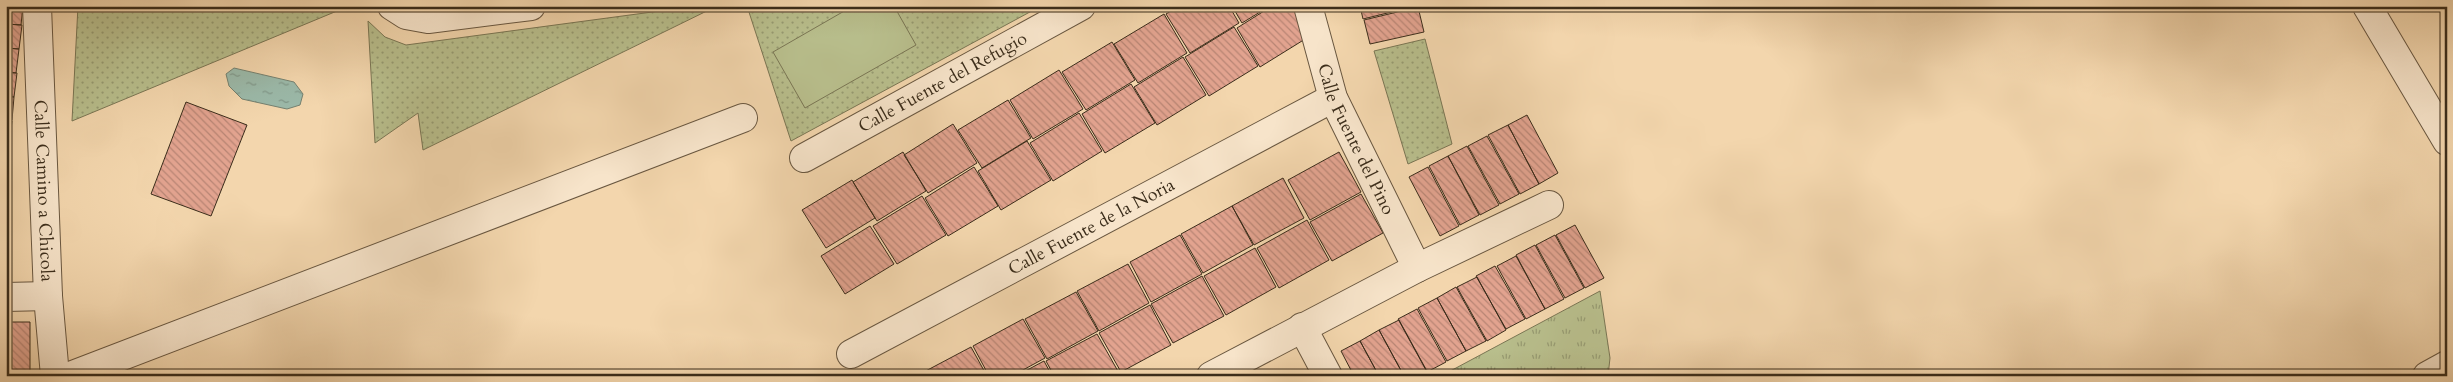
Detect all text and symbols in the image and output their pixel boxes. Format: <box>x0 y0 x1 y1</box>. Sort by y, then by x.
street label: Calle Fuente del Refugio <box>854 25 1032 138</box>
street label: Calle Fuente del Pino <box>1312 61 1401 219</box>
street label: Calle Camino a Chicola <box>28 99 60 283</box>
street label: Calle Fuente de la Noria <box>1003 172 1179 281</box>

